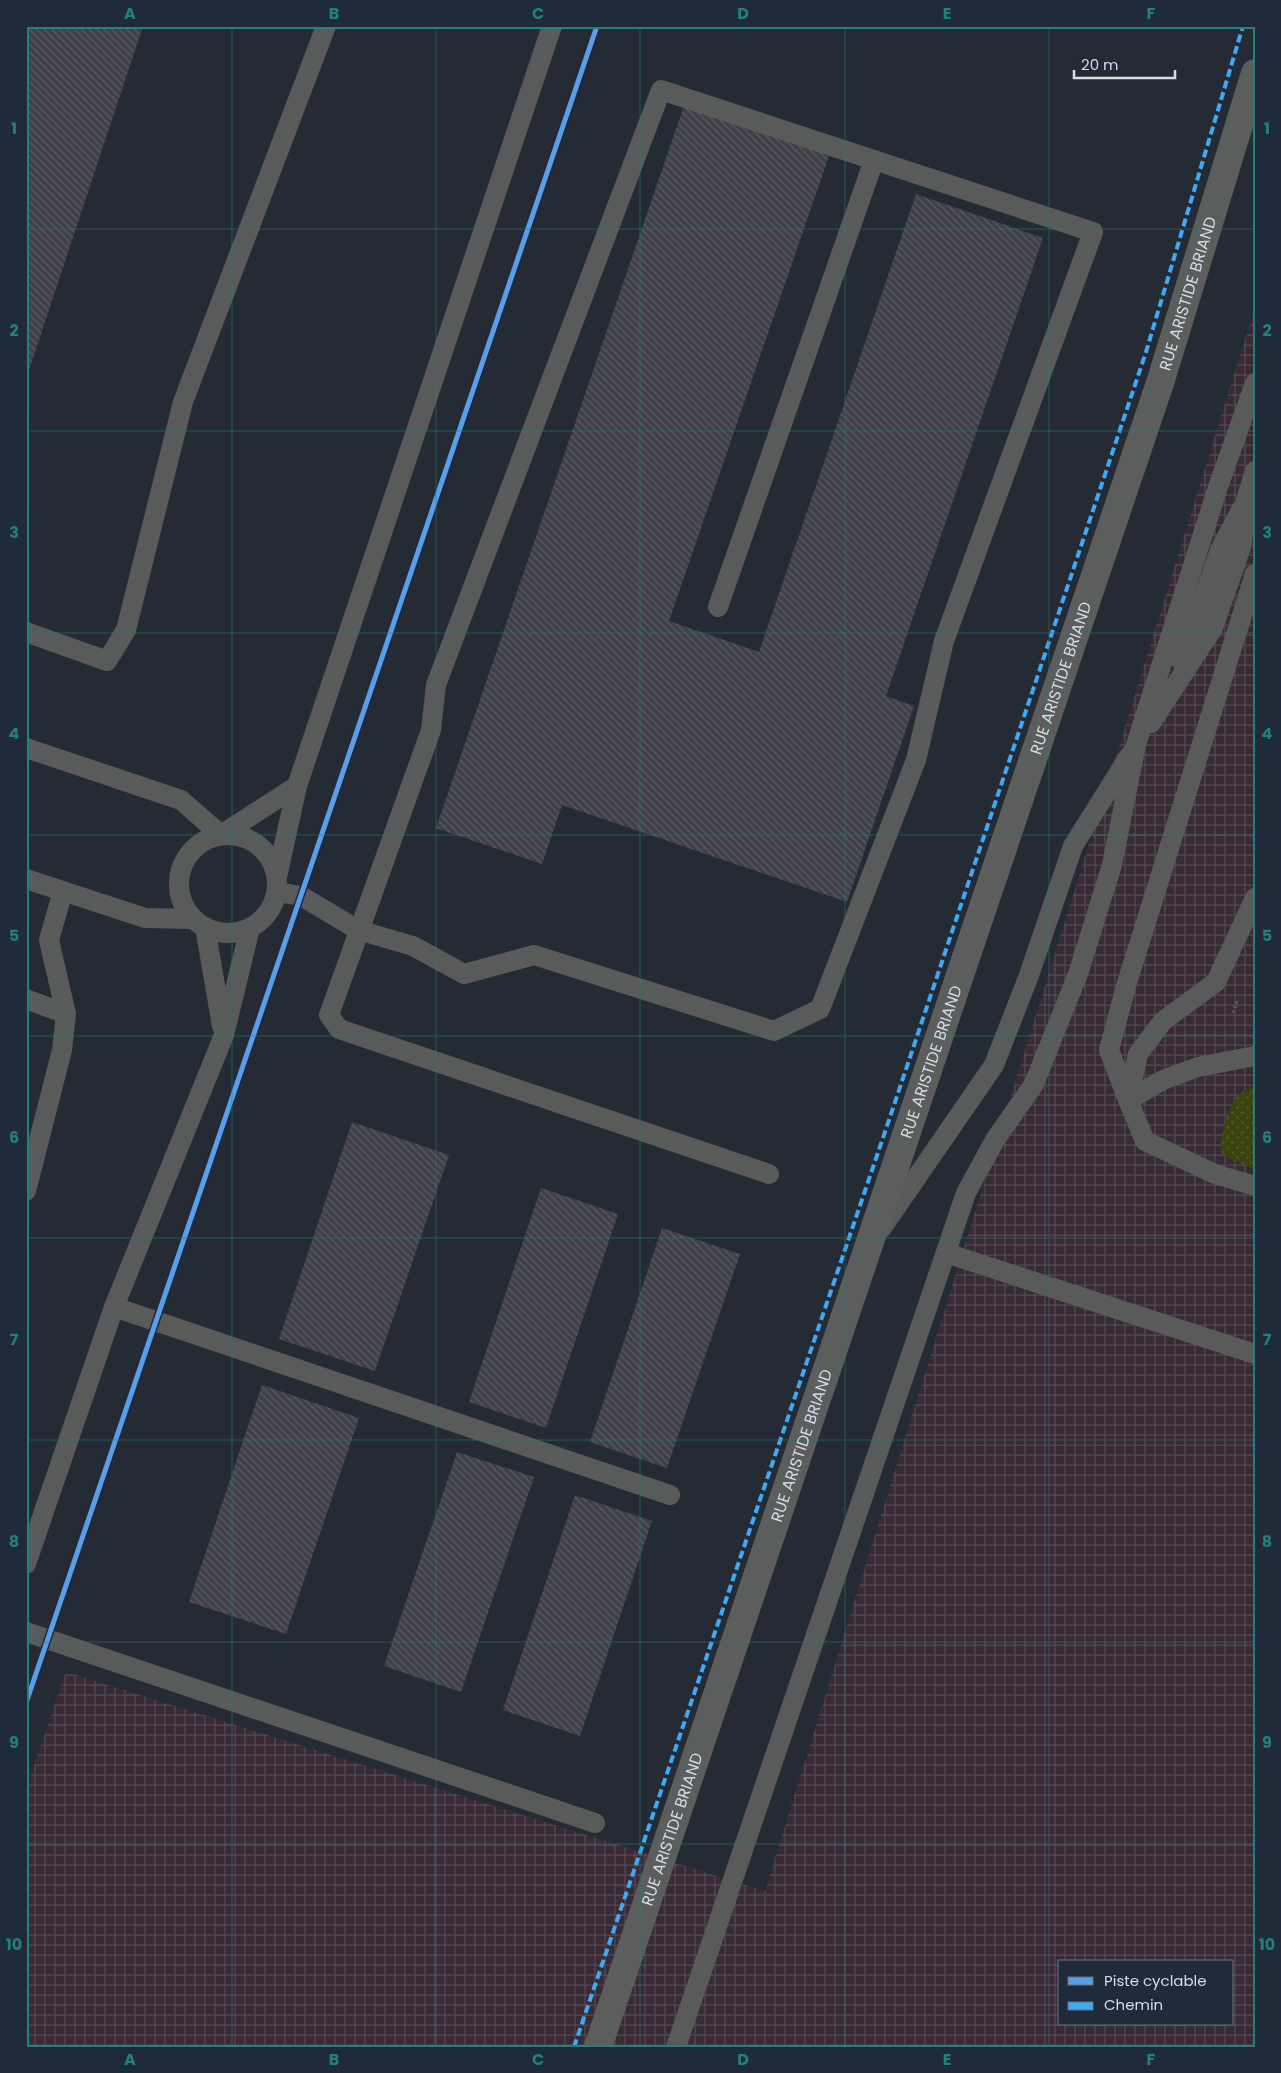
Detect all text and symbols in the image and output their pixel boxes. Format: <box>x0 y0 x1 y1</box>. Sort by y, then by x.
text: A <box>124 2 136 25</box>
text: B <box>329 2 339 25</box>
text: C <box>532 2 544 25</box>
text: D <box>737 2 749 25</box>
text: E <box>943 2 951 25</box>
text: F <box>1147 2 1156 25</box>
scale bar <box>1074 48 1175 80</box>
text: 20 m <box>1081 54 1119 75</box>
text: 1 <box>11 117 17 140</box>
text: 1 <box>1264 117 1270 140</box>
street label: RUE ARISTIDE BRIAND <box>1153 214 1222 373</box>
text: 2 <box>9 319 19 342</box>
text: 2 <box>1262 319 1272 342</box>
text: 3 <box>9 521 19 544</box>
text: 3 <box>1262 521 1272 544</box>
street label: RUE ARISTIDE BRIAND <box>1024 598 1097 758</box>
text: 4 <box>9 722 20 745</box>
text: 4 <box>1262 722 1273 745</box>
text: 5 <box>9 924 19 947</box>
text: 5 <box>1262 924 1272 947</box>
street label: RUE ARISTIDE BRIAND <box>894 982 967 1141</box>
text: 6 <box>9 1126 19 1149</box>
text: 6 <box>1262 1126 1272 1149</box>
text: 7 <box>10 1328 19 1351</box>
text: 7 <box>1263 1328 1272 1351</box>
street label: RUE ARISTIDE BRIAND <box>765 1366 838 1525</box>
text: 8 <box>9 1530 19 1553</box>
text: 8 <box>1262 1530 1272 1553</box>
text: 9 <box>9 1731 19 1754</box>
text: 9 <box>1262 1731 1272 1754</box>
street label: RUE ARISTIDE BRIAND <box>635 1750 708 1909</box>
text: 10 <box>6 1933 22 1956</box>
text: 10 <box>1259 1933 1275 1956</box>
legend <box>1058 1960 1234 2026</box>
text: Piste cyclable <box>1104 1970 1207 1991</box>
text: Chemin <box>1104 1994 1163 2015</box>
text: A <box>124 2048 136 2071</box>
text: B <box>329 2048 339 2071</box>
text: C <box>532 2048 544 2071</box>
text: D <box>737 2048 749 2071</box>
text: E <box>943 2048 951 2071</box>
text: F <box>1147 2048 1156 2071</box>

